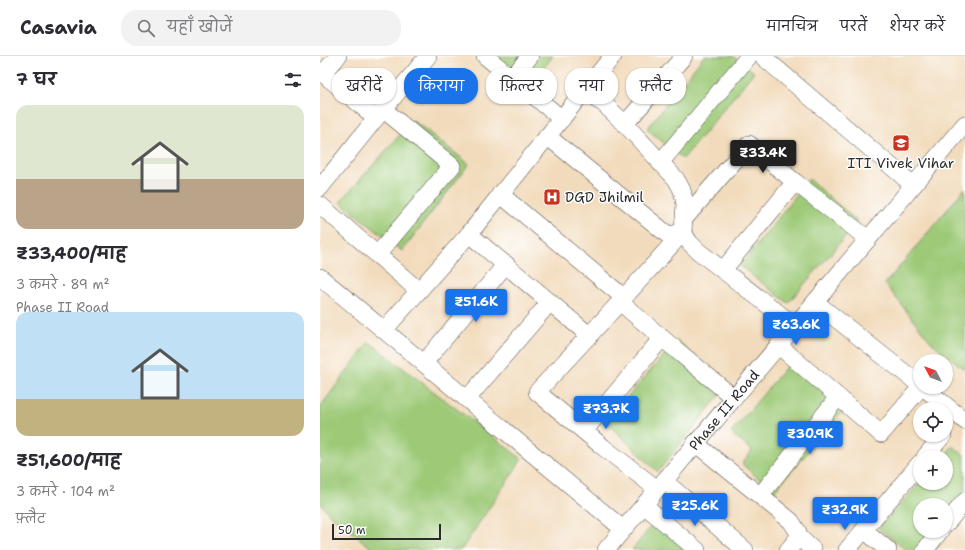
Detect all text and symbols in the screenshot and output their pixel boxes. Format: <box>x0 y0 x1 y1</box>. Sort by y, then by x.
search box <box>121 10 401 46</box>
text: Casavia <box>20 15 97 40</box>
icon: search <box>135 17 157 39</box>
text: यहाँ खोजें <box>167 17 232 37</box>
text: मानचित्र <box>766 17 818 35</box>
text: परतें <box>840 17 867 35</box>
text: शेयर करें <box>889 17 945 35</box>
text: 7 घर <box>16 68 56 90</box>
chip: खरीदें <box>332 68 396 104</box>
chip: किराया <box>404 68 478 104</box>
chip: फ़िल्टर <box>486 68 557 104</box>
chip: नया <box>565 68 618 104</box>
chip: फ़्लैट <box>626 68 686 104</box>
icon: filters <box>282 69 304 91</box>
icon: home <box>124 131 196 203</box>
school or university icon: ITI Vivek Vihar <box>891 133 911 153</box>
pin: ₹33.4K <box>730 140 796 174</box>
text: ₹33.4K <box>739 144 787 161</box>
place label: ITI Vivek Vihar <box>848 154 955 172</box>
hospital icon: DGD Jhilmil <box>542 187 562 207</box>
place label: DGD Jhilmil <box>565 188 645 206</box>
text: ₹33,400/माह <box>16 242 126 264</box>
text: 3 कमरे · 89 m² <box>16 276 110 293</box>
pin: ₹51.6K <box>443 289 509 323</box>
text: ₹51.6K <box>454 293 498 310</box>
text: Phase II Road <box>16 299 109 316</box>
pin: ₹63.6K <box>763 312 829 346</box>
text: ₹63.6K <box>772 316 820 333</box>
icon: home <box>124 338 196 410</box>
north arrow <box>913 354 953 394</box>
map controls <box>913 354 953 538</box>
street label: Phase II Road <box>685 366 763 454</box>
pin: ₹73.7K <box>573 396 639 430</box>
text: ₹73.7K <box>583 400 629 417</box>
button: locate <box>913 402 953 442</box>
pin: ₹30.9K <box>777 421 843 455</box>
text: ₹30.9K <box>787 425 833 442</box>
text: ₹51,600/माह <box>16 449 121 471</box>
button: + <box>913 450 953 490</box>
text: 3 कमरे · 104 m² <box>16 483 115 500</box>
pin: ₹25.6K <box>662 493 728 527</box>
text: ₹25.6K <box>671 497 719 514</box>
pin: ₹32.9K <box>812 497 878 531</box>
button: − <box>913 498 953 538</box>
text: ₹32.9K <box>822 501 868 518</box>
text: फ़्लैट <box>16 510 46 527</box>
scale bar <box>332 522 441 541</box>
text: 50 m <box>338 523 366 538</box>

